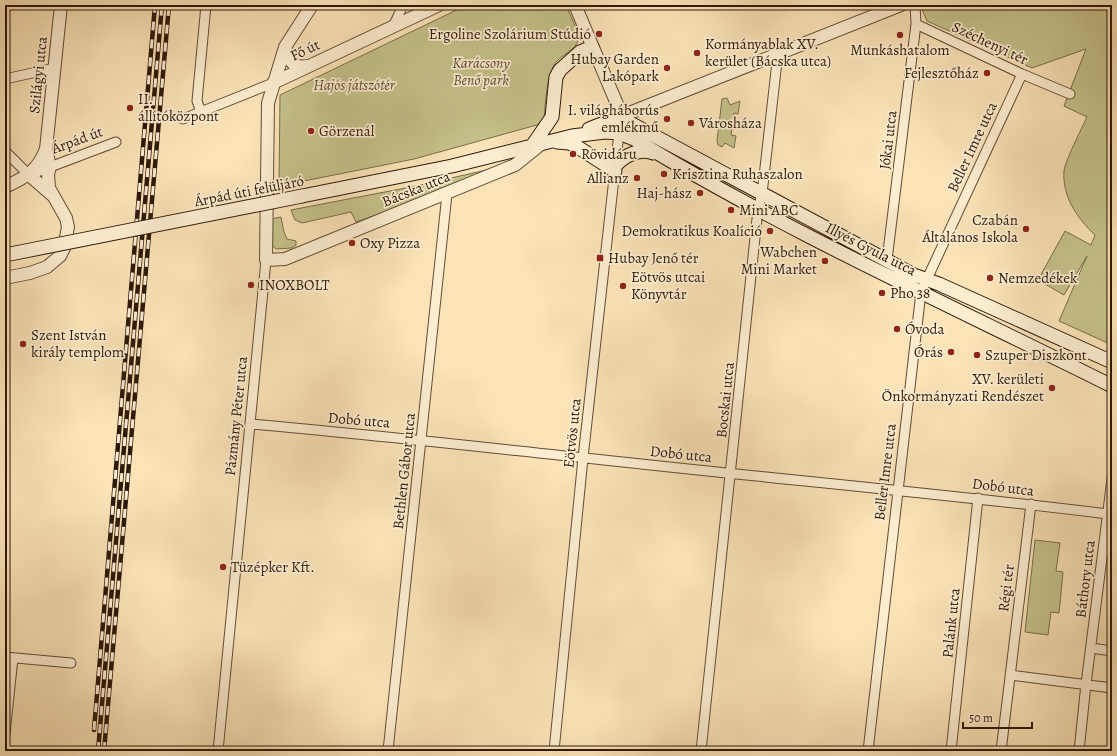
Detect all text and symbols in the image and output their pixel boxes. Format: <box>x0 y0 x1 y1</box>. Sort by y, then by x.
street label: Széchenyi tér <box>949 17 1032 69</box>
place label: Ergoline Szolárium Stúdió <box>429 24 591 44</box>
marker: Ergoline Szolárium Stúdió <box>594 29 604 39</box>
marker: Munkáshatalom <box>895 30 905 40</box>
street label: Fő út <box>287 34 323 66</box>
place label: Kormányablak XV. kerület (Bácska utca) <box>705 34 831 71</box>
street label: Szilágyi utca <box>24 35 52 115</box>
place label: Munkáshatalom <box>850 40 950 60</box>
marker: Kormányablak XV. kerület (Bácska utca) <box>692 48 702 58</box>
place label: Hubay Garden Lakópark <box>570 49 660 86</box>
park label: Karácsony Benő park <box>452 53 510 90</box>
marker: Hubay Garden Lakópark <box>662 63 672 73</box>
place label: Fejlesztőház <box>904 63 979 83</box>
marker: Fejlesztőház <box>982 68 992 78</box>
park label: Hajós játszótér <box>313 75 396 95</box>
place label: II. állítóközpont <box>138 89 219 126</box>
street label: Beller Imre utca <box>942 99 1002 195</box>
place label: I. világháborús emlékmű <box>568 100 660 137</box>
marker: II. állítóközpont <box>125 103 135 113</box>
street label: Jókai utca <box>874 109 902 171</box>
place label: Városháza <box>698 113 762 133</box>
marker: I. világháborús emlékmű <box>662 114 672 124</box>
marker: Városháza <box>686 118 696 128</box>
street label: Árpád út <box>48 121 105 159</box>
place label: Görzenál <box>319 121 375 141</box>
marker: Görzenál <box>306 126 316 136</box>
place label: Rövidáru <box>581 144 638 164</box>
marker: Rövidáru <box>568 149 578 159</box>
place label: Krisztina Ruhaszalon <box>672 164 803 184</box>
street label: Bácska utca <box>379 166 453 212</box>
place label: Allianz <box>586 168 629 188</box>
marker: Krisztina Ruhaszalon <box>659 169 669 179</box>
street label: Árpád úti felüljáró <box>192 171 305 212</box>
marker: Allianz <box>632 173 642 183</box>
place label: Haj-hász <box>637 183 692 203</box>
marker: Haj-hász <box>695 188 705 198</box>
place label: Mini ABC <box>739 200 798 220</box>
marker: Mini ABC <box>726 205 736 215</box>
place label: Czabán Általános Iskola <box>921 210 1018 247</box>
street label: Illyés Gyula utca <box>822 218 920 280</box>
place label: Demokratikus Koalíció <box>622 221 762 241</box>
marker: Czabán Általános Iskola <box>1021 224 1031 234</box>
marker: Demokratikus Koalíció <box>765 226 775 236</box>
place label: Oxy Pizza <box>360 233 420 253</box>
marker: Oxy Pizza <box>347 238 357 248</box>
place label: Wabchen Mini Market <box>741 242 817 279</box>
place label: Hubay Jenő tér <box>608 248 699 268</box>
marker: Hubay Jenő tér <box>595 253 605 263</box>
marker: Wabchen Mini Market <box>820 256 830 266</box>
place label: Eötvös utcai Könyvtár <box>631 267 705 304</box>
place label: Nemzedékek <box>998 268 1078 288</box>
marker: Nemzedékek <box>985 273 995 283</box>
place label: INOXBOLT <box>259 275 330 295</box>
marker: INOXBOLT <box>246 280 256 290</box>
marker: Eötvös utcai Könyvtár <box>618 281 628 291</box>
place label: Pho 38 <box>890 283 930 303</box>
marker: Pho 38 <box>877 288 887 298</box>
place label: Óvoda <box>905 319 944 339</box>
marker: Óvoda <box>892 324 902 334</box>
place label: Szent István király templom <box>31 325 125 362</box>
marker: Szent István király templom <box>18 339 28 349</box>
place label: Órás <box>914 342 943 362</box>
place label: Szuper Diszkont <box>985 345 1087 365</box>
marker: Órás <box>946 347 956 357</box>
marker: Szuper Diszkont <box>972 350 982 360</box>
street label: Pázmány Péter utca <box>220 355 252 477</box>
street label: Bocskai utca <box>711 361 739 439</box>
place label: XV. kerületi Önkormányzati Rendészet <box>882 369 1044 406</box>
marker: XV. kerületi Önkormányzati Rendészet <box>1047 383 1057 393</box>
street label: Eötvös utca <box>558 397 586 469</box>
street label: Dobó utca <box>327 407 391 433</box>
street label: Bethlen Gábor utca <box>388 412 420 530</box>
street label: Beller Imre utca <box>869 422 901 522</box>
street label: Dobó utca <box>649 441 713 467</box>
street label: Dobó utca <box>971 473 1035 501</box>
street label: Báthory utca <box>1070 539 1100 619</box>
place label: Tüzépker Kft. <box>231 557 315 577</box>
marker: Tüzépker Kft. <box>218 562 228 572</box>
street label: Régi tér <box>993 563 1019 613</box>
street label: Palánk utca <box>937 587 965 659</box>
scale bar <box>963 704 1032 730</box>
text: 50 m <box>969 710 993 726</box>

